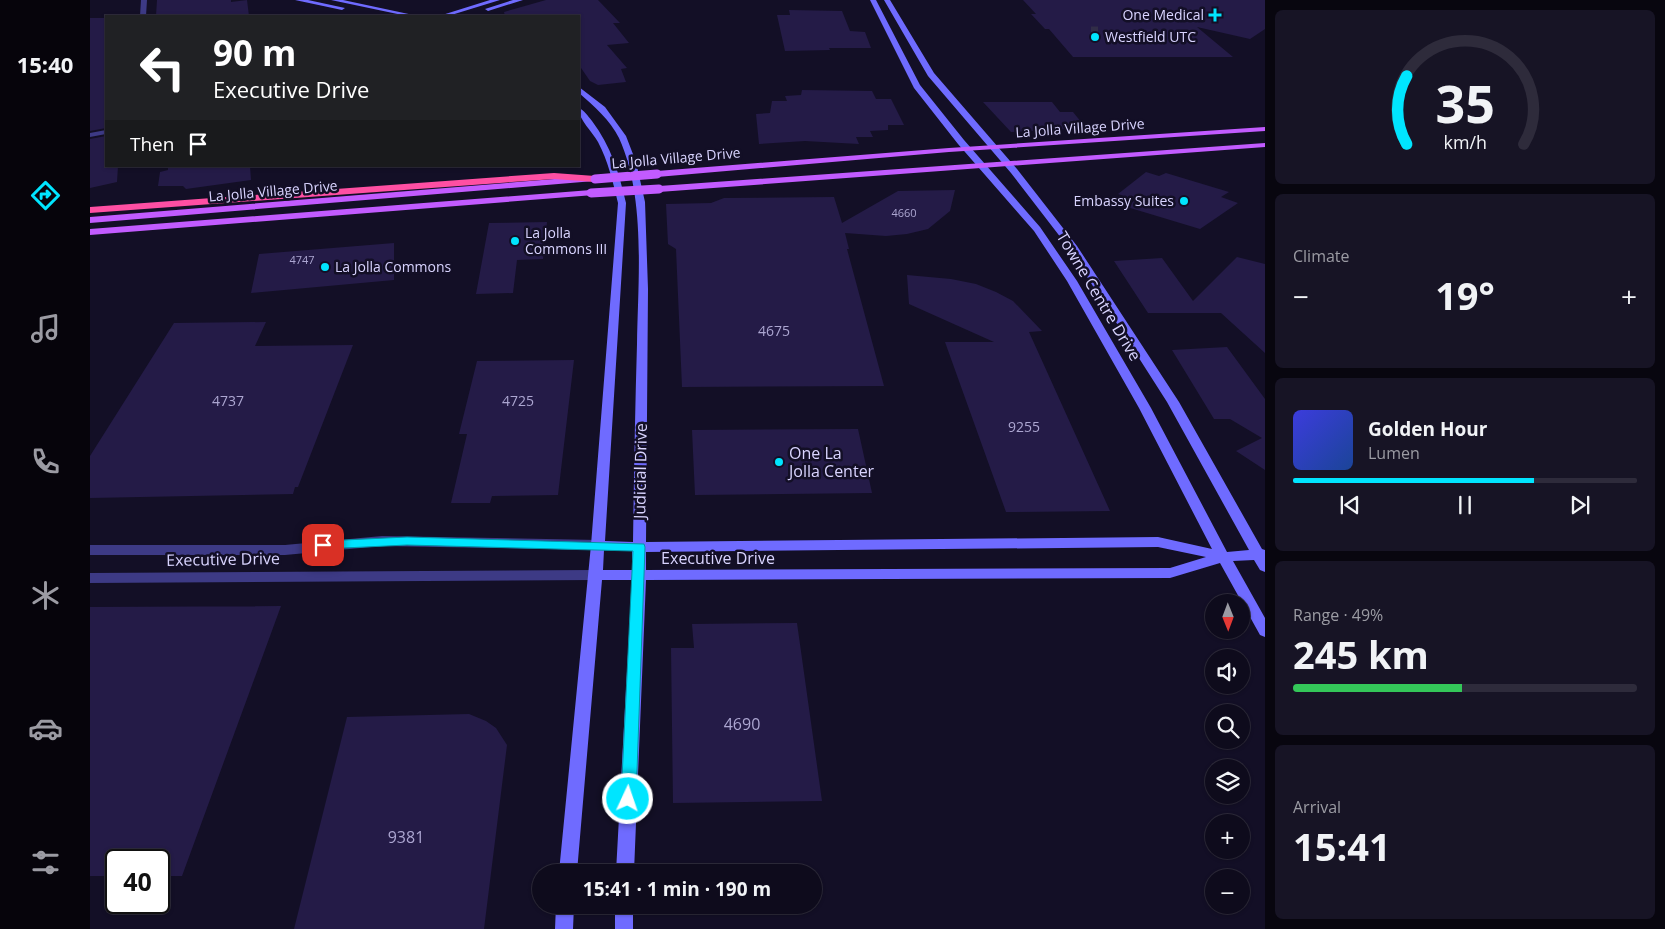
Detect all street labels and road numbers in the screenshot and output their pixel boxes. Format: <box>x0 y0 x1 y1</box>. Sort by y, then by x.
street label: La Jolla Village Drive <box>1015 113 1145 141</box>
street label: La Jolla Village Drive <box>611 142 741 173</box>
street label: La Jolla Village Drive <box>208 175 338 206</box>
street label: Towne Centre Drive <box>1052 227 1146 365</box>
street label: Judicial Drive <box>628 423 652 521</box>
street label: Executive Drive <box>166 547 280 571</box>
street label: Executive Drive <box>661 547 775 569</box>

